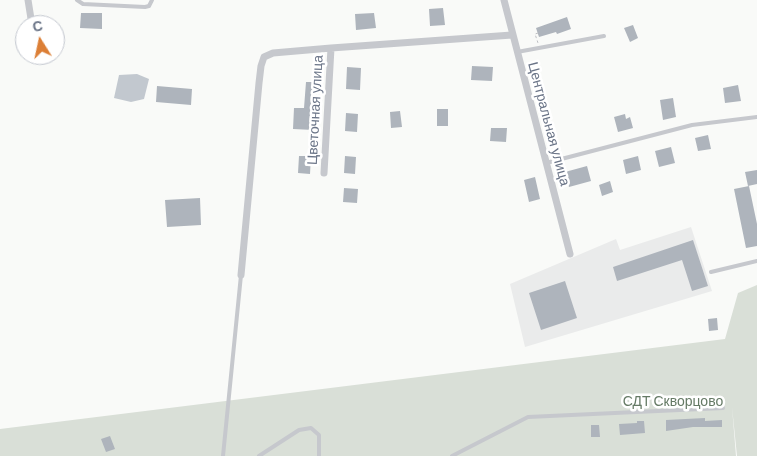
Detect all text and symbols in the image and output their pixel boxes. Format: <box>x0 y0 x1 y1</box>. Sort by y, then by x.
north arrow <box>15 15 65 65</box>
text: С <box>31 16 44 35</box>
street label: Цветочная улица <box>304 54 326 166</box>
street label: Центральная улица <box>524 60 574 188</box>
park label: СДТ Скворцово <box>623 393 723 409</box>

